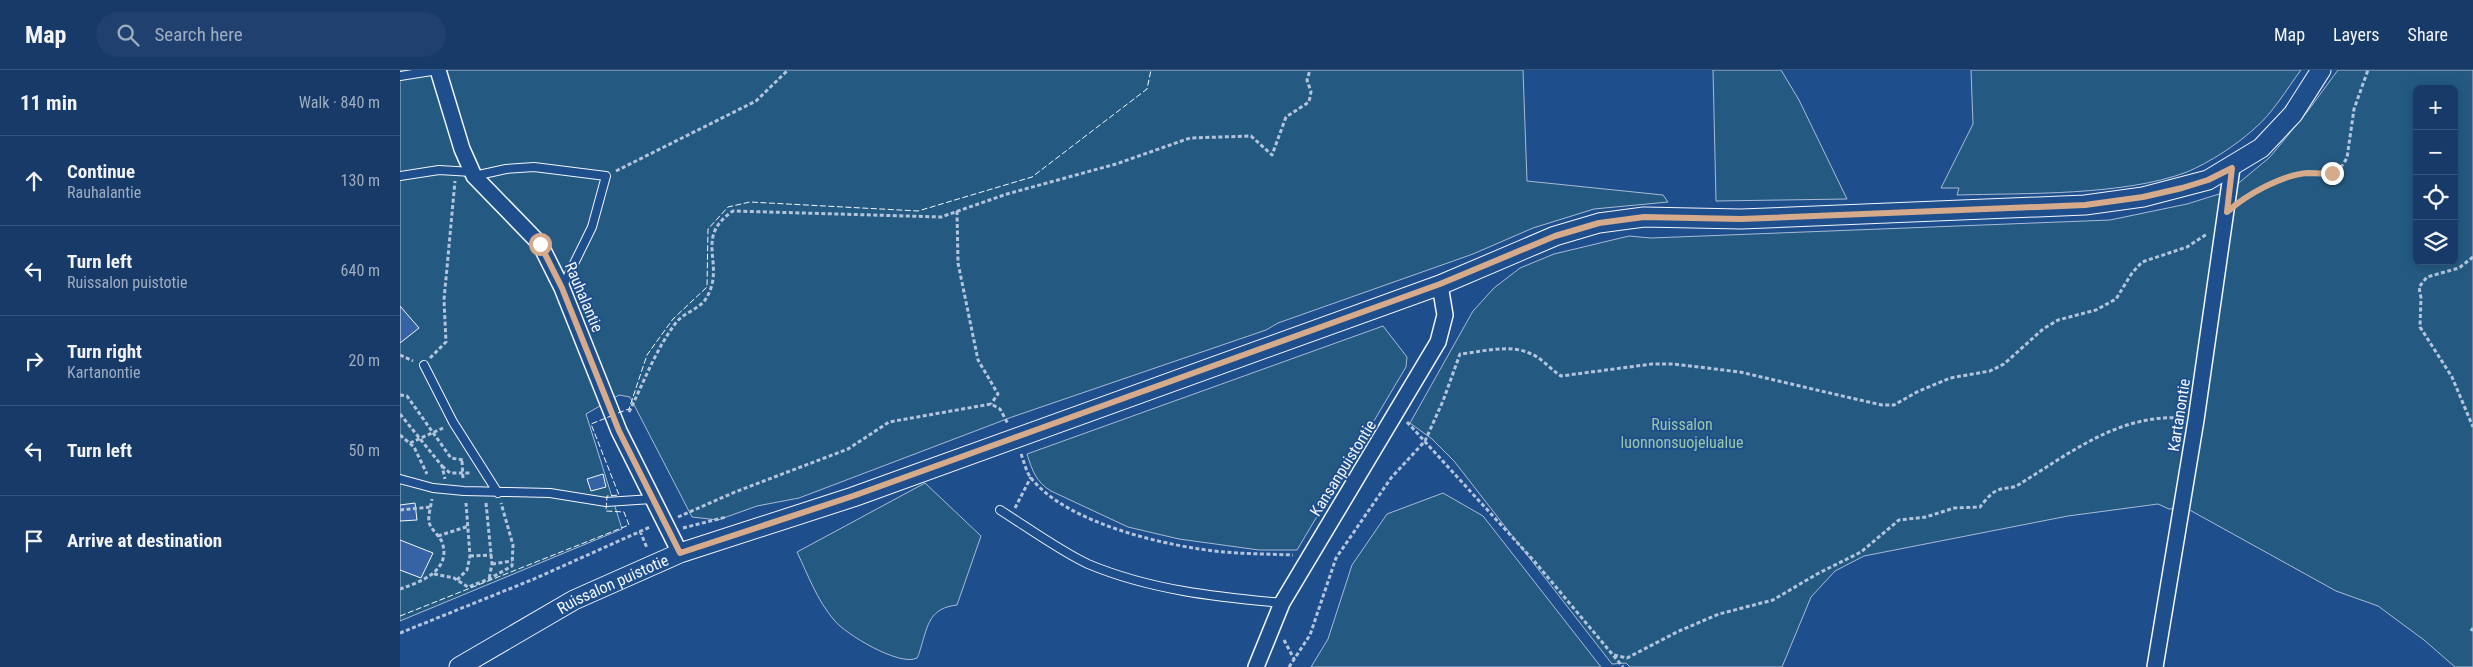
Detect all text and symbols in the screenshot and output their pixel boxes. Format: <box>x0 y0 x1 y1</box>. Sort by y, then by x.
search box <box>96 12 446 57</box>
text: Map <box>25 21 66 49</box>
icon: search <box>114 21 142 49</box>
text: Search here <box>154 23 243 46</box>
text: Map <box>2274 24 2305 45</box>
text: Layers <box>2333 24 2380 45</box>
text: Share <box>2408 24 2448 45</box>
map controls <box>2413 85 2458 265</box>
button: + <box>2413 85 2458 130</box>
text: 11 min <box>20 91 77 115</box>
text: Walk · 840 m <box>299 93 380 112</box>
button: − <box>2413 130 2458 175</box>
text: Continue <box>67 160 135 183</box>
route end <box>2321 162 2344 185</box>
icon: ahead <box>20 167 48 195</box>
text: 130 m <box>341 171 380 190</box>
button: locate <box>2413 175 2458 220</box>
text: Rauhalantie <box>67 183 141 202</box>
button: layers <box>2413 220 2458 265</box>
route start <box>529 233 552 256</box>
text: Turn left <box>67 250 132 273</box>
icon: left <box>20 257 48 285</box>
street label: Rauhalantie <box>561 259 607 335</box>
text: 640 m <box>341 261 380 280</box>
text: Ruissalon puistotie <box>67 273 187 292</box>
text: Turn right <box>67 340 142 363</box>
icon: right <box>20 347 48 375</box>
text: 20 m <box>348 351 380 370</box>
text: Kartanontie <box>67 363 141 382</box>
street label: Kartanontie <box>2164 377 2194 453</box>
park label: Ruissalon luonnonsuojelualue <box>1621 415 1743 452</box>
street label: Kansanpuistontie <box>1306 416 1380 520</box>
icon: left <box>20 437 48 465</box>
text: Turn left <box>67 439 132 462</box>
text: 50 m <box>348 441 380 460</box>
icon: arrive <box>20 527 48 555</box>
text: Arrive at destination <box>67 529 222 552</box>
street label: Ruissalon puistotie <box>553 550 671 617</box>

